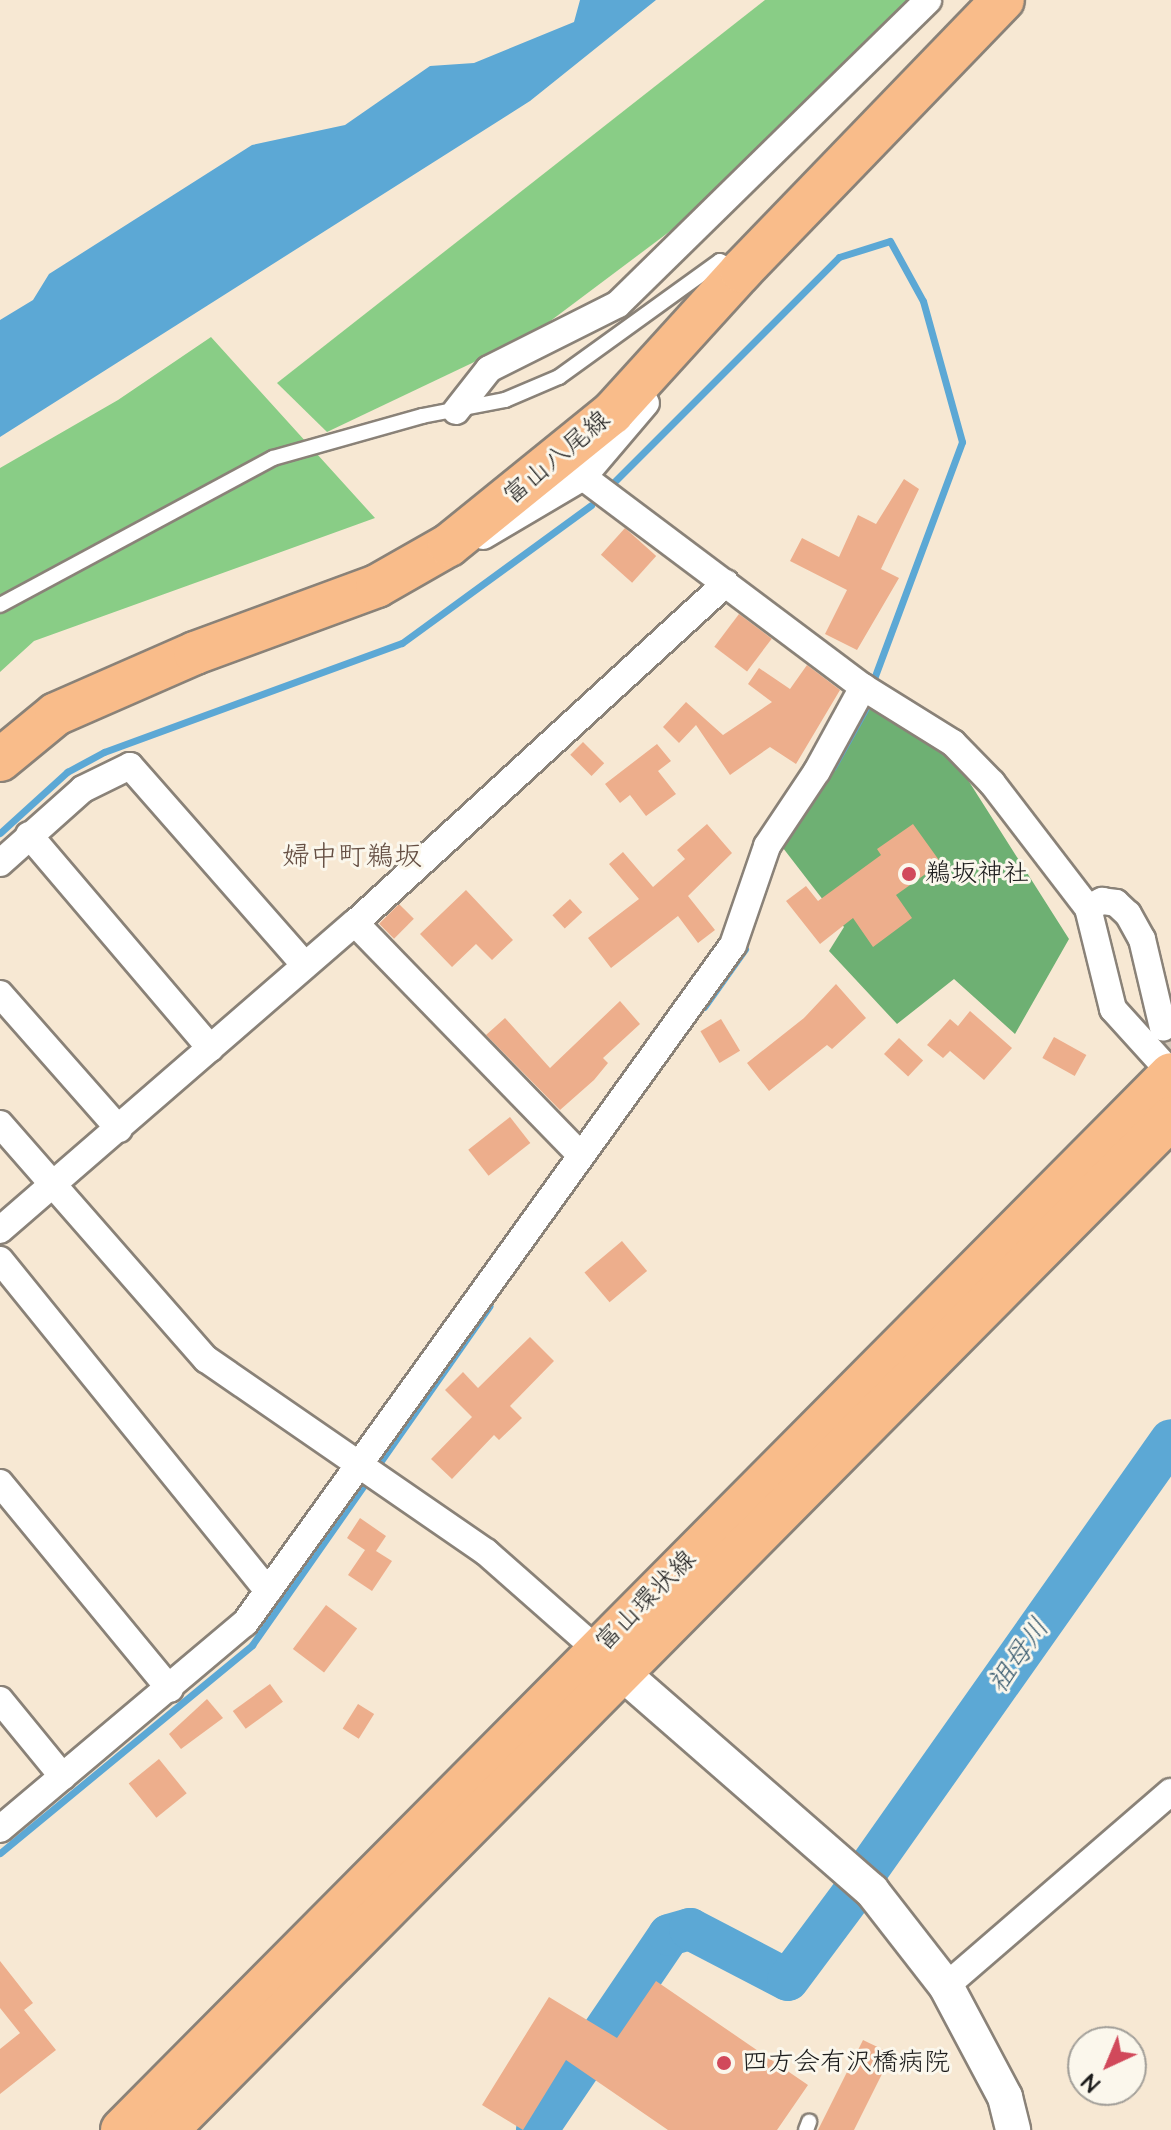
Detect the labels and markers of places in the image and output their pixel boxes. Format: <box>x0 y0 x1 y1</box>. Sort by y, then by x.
place label: 鵜坂神社 <box>925 858 1029 890</box>
marker: 鵜坂神社 <box>900 865 918 883</box>
place label: 四方会有沢橋病院 <box>742 2047 950 2079</box>
marker: 四方会有沢橋病院 <box>713 2052 735 2074</box>

